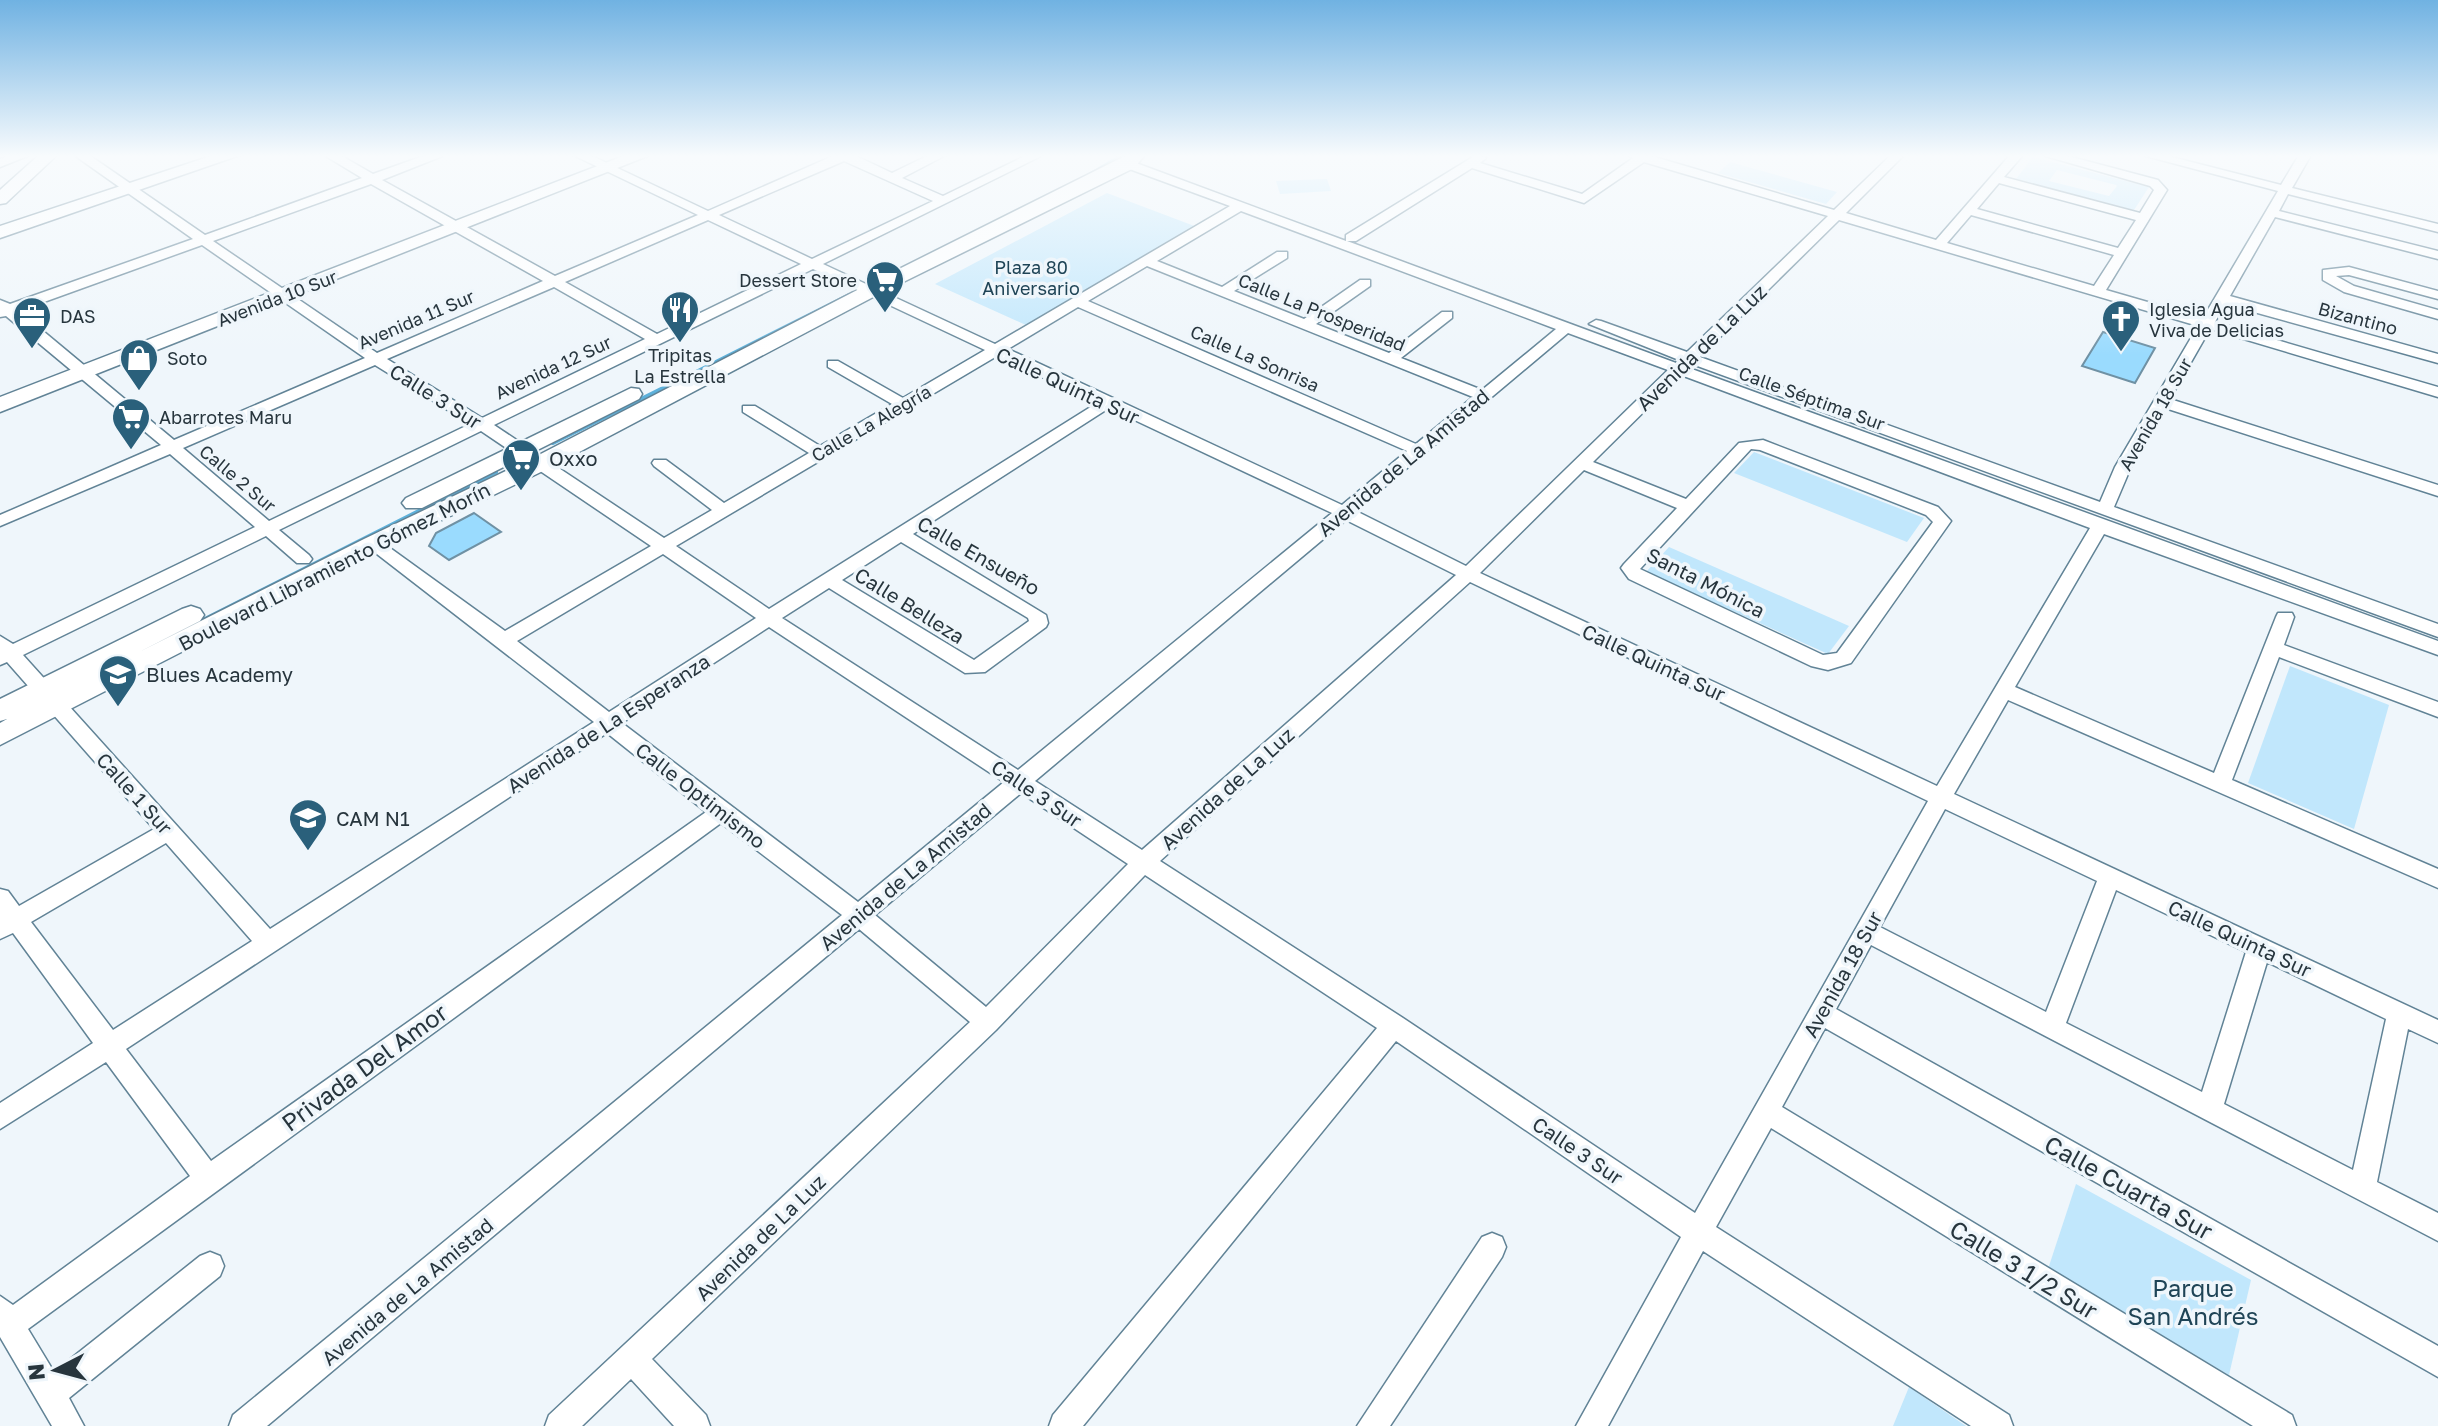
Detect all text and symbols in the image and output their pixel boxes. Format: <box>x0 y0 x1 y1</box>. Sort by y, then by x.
park label: Plaza 80 Aniversario <box>982 256 1080 299</box>
supermarket icon: Dessert Store <box>864 259 906 314</box>
street label: Avenida 10 Sur <box>214 265 340 331</box>
street label: Calle La Prosperidad <box>1235 268 1409 356</box>
place label: Dessert Store <box>739 269 857 291</box>
street label: Avenida de La Luz <box>1631 279 1771 415</box>
street label: Avenida 11 Sur <box>355 285 477 353</box>
restaurant icon: Tripitas La Estrella <box>659 289 701 344</box>
office icon: DAS <box>11 295 53 350</box>
street label: Bizantino <box>2316 297 2400 339</box>
church icon: Iglesia Agua Viva de Delicias <box>2100 298 2142 353</box>
place label: Iglesia Agua Viva de Delicias <box>2149 298 2284 341</box>
place label: DAS <box>60 305 96 327</box>
street label: Calle La Sonrisa <box>1187 320 1323 396</box>
street label: Avenida 12 Sur <box>491 330 615 404</box>
shop icon: Soto <box>118 337 160 392</box>
street label: Calle Quinta Sur <box>992 341 1144 429</box>
place label: Tripitas La Estrella <box>634 344 726 387</box>
place label: Soto <box>167 347 207 369</box>
street label: Avenida 18 Sur <box>2114 354 2196 474</box>
street label: Calle 3 Sur <box>386 358 486 434</box>
street label: Calle Séptima Sur <box>1736 361 1888 435</box>
street label: Calle La Alegría <box>807 380 935 466</box>
street label: Avenida de La Amistad <box>1312 383 1494 541</box>
supermarket icon: Abarrotes Maru <box>110 396 152 451</box>
place label: Abarrotes Maru <box>159 406 292 428</box>
supermarket icon: Oxxo <box>500 437 542 492</box>
street label: Calle 2 Sur <box>195 440 281 516</box>
place label: Oxxo <box>549 446 597 470</box>
street label: Boulevard Libramiento Gómez Morín <box>174 477 494 655</box>
street label: Calle Ensueño <box>914 510 1044 600</box>
street label: Santa Mónica <box>1643 542 1769 622</box>
street label: Calle Belleza <box>851 562 969 648</box>
street label: Calle Quinta Sur <box>1578 618 1730 706</box>
street label: Avenida de La Esperanza <box>502 648 714 798</box>
school or university icon: Blues Academy <box>97 653 139 708</box>
place label: Blues Academy <box>146 662 293 686</box>
street label: Avenida de La Luz <box>1155 722 1299 854</box>
street label: Calle Optimismo <box>631 737 771 853</box>
street label: Calle 1 Sur <box>92 747 178 839</box>
street label: Calle 3 Sur <box>987 754 1087 832</box>
school or university icon: CAM N1 <box>287 797 329 852</box>
street label: Avenida de La Amistad <box>814 797 996 955</box>
place label: CAM N1 <box>336 806 410 830</box>
street label: Calle Quinta Sur <box>2164 894 2316 982</box>
street label: Avenida 18 Sur <box>1797 907 1887 1041</box>
street label: Privada Del Amor <box>276 997 452 1137</box>
street label: Calle 3 Sur <box>1528 1111 1628 1189</box>
street label: Calle Cuarta Sur <box>2040 1129 2218 1245</box>
street label: Avenida de La Luz <box>690 1169 830 1305</box>
street label: Avenida de La Amistad <box>316 1212 498 1370</box>
street label: Calle 3 1/2 Sur <box>1945 1213 2103 1325</box>
park label: Parque San Andrés <box>2127 1273 2259 1330</box>
north arrow <box>16 1330 96 1410</box>
text: N <box>21 1362 50 1382</box>

